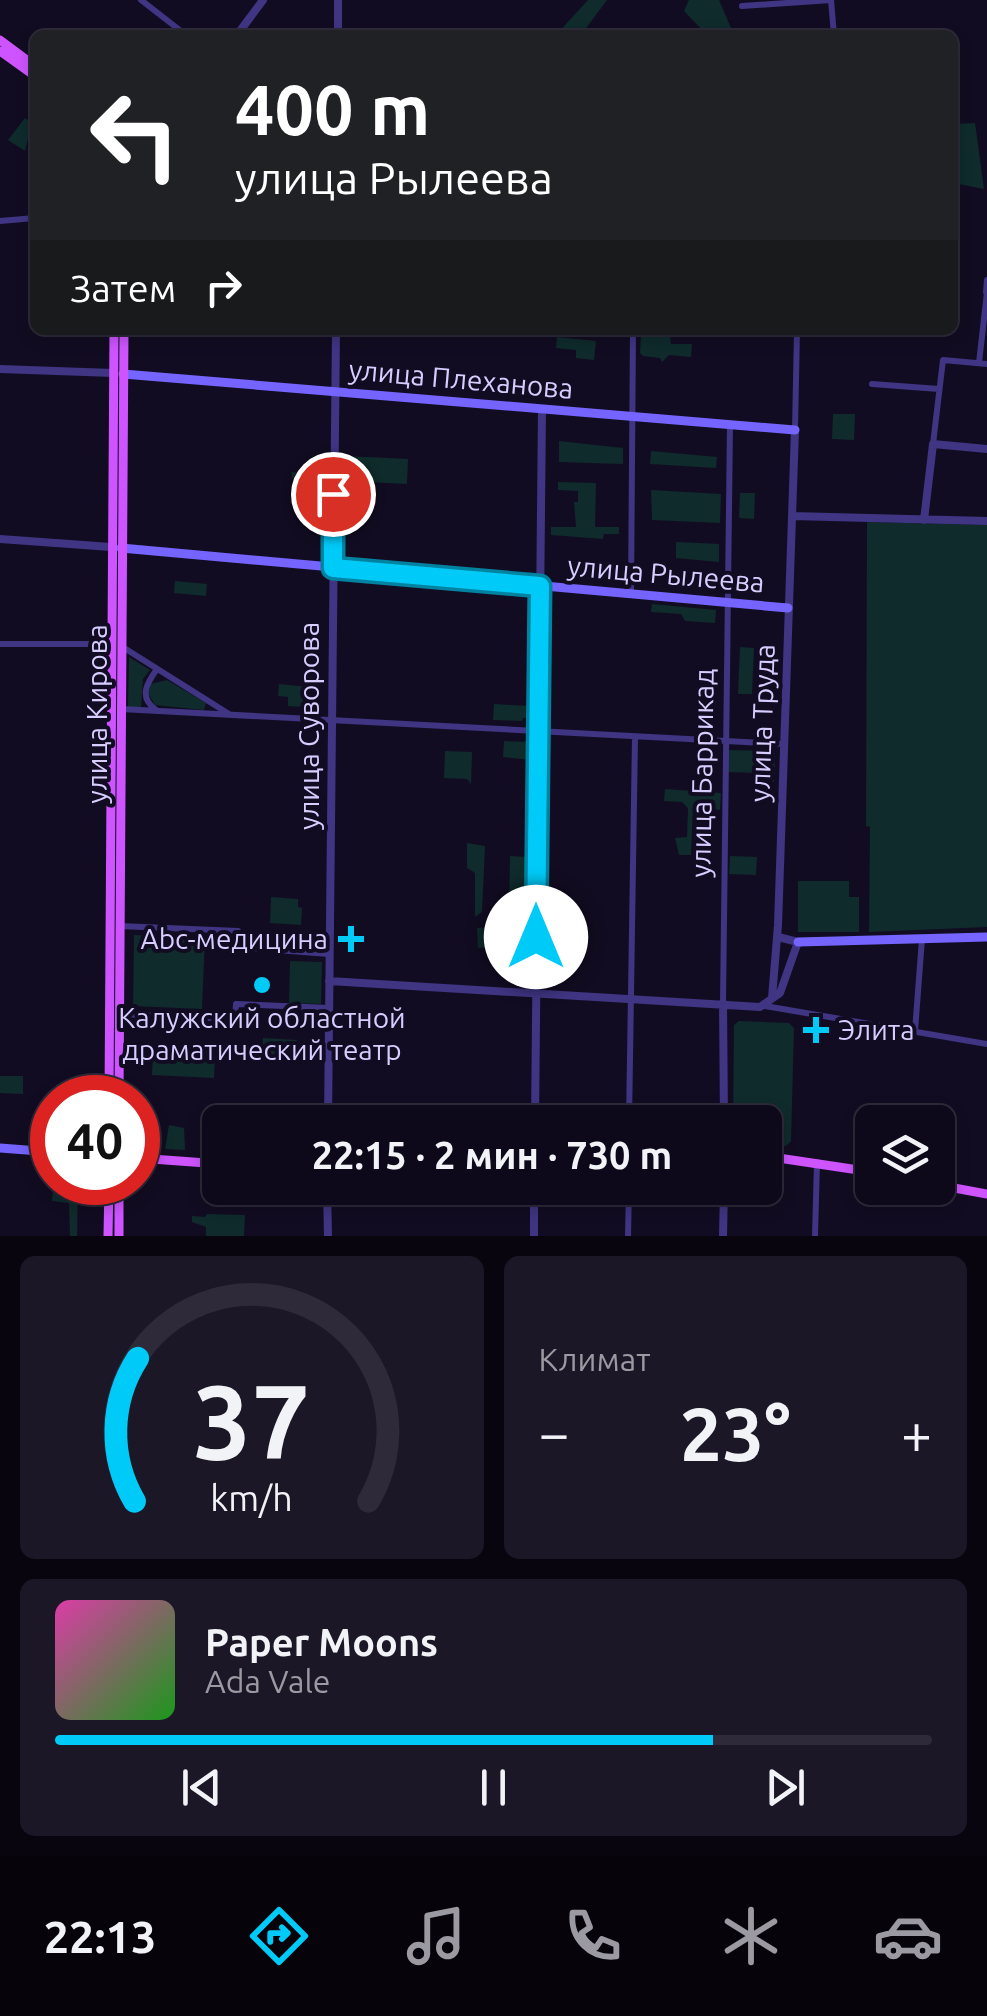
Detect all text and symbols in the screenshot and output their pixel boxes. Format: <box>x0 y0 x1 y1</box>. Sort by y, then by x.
icon: left <box>70 70 200 200</box>
text: 400 m <box>235 70 430 148</box>
text: улица Рылеева <box>235 152 553 203</box>
icon: right <box>196 260 251 315</box>
text: Затем <box>70 267 176 309</box>
street label: улица Плеханова <box>347 353 575 404</box>
pin <box>291 452 376 537</box>
icon: arrive <box>306 467 361 522</box>
street label: улица Рылеева <box>566 549 766 598</box>
street label: улица Суворова <box>293 622 324 830</box>
street label: улица Кирова <box>81 624 112 804</box>
street label: улица Труда <box>743 643 780 803</box>
street label: улица Баррикад <box>684 668 719 878</box>
position arrow <box>484 885 588 989</box>
place label: Abc-медицина <box>140 923 328 954</box>
marker: Abc-медицина <box>338 926 364 952</box>
marker: Калужский областной драматический театр <box>251 974 273 996</box>
place label: Калужский областной драматический театр <box>118 1002 406 1065</box>
place label: Элита <box>838 1014 915 1045</box>
marker: Элита <box>803 1017 829 1043</box>
speed limit sign: 40 <box>30 1075 160 1205</box>
map controls <box>855 1105 955 1205</box>
button: layers <box>855 1105 955 1205</box>
text: 22:15 · 2 мин · 730 m <box>312 1134 672 1176</box>
text: Климат <box>539 1341 650 1377</box>
text: 37 <box>193 1362 310 1479</box>
text: 23° <box>680 1391 791 1475</box>
text: − <box>539 1402 570 1463</box>
text: + <box>901 1402 932 1463</box>
text: km/h <box>210 1478 293 1518</box>
text: Paper Moons <box>205 1621 438 1663</box>
text: Ada Vale <box>205 1663 331 1699</box>
icon: previous <box>174 1760 229 1815</box>
icon: pause <box>466 1760 521 1815</box>
icon: next <box>758 1760 813 1815</box>
icon: directions <box>244 1901 314 1971</box>
icon: music <box>401 1901 471 1971</box>
icon: phone <box>558 1901 628 1971</box>
icon: climate <box>716 1901 786 1971</box>
icon: car <box>873 1901 943 1971</box>
text: 22:13 <box>44 1911 156 1962</box>

